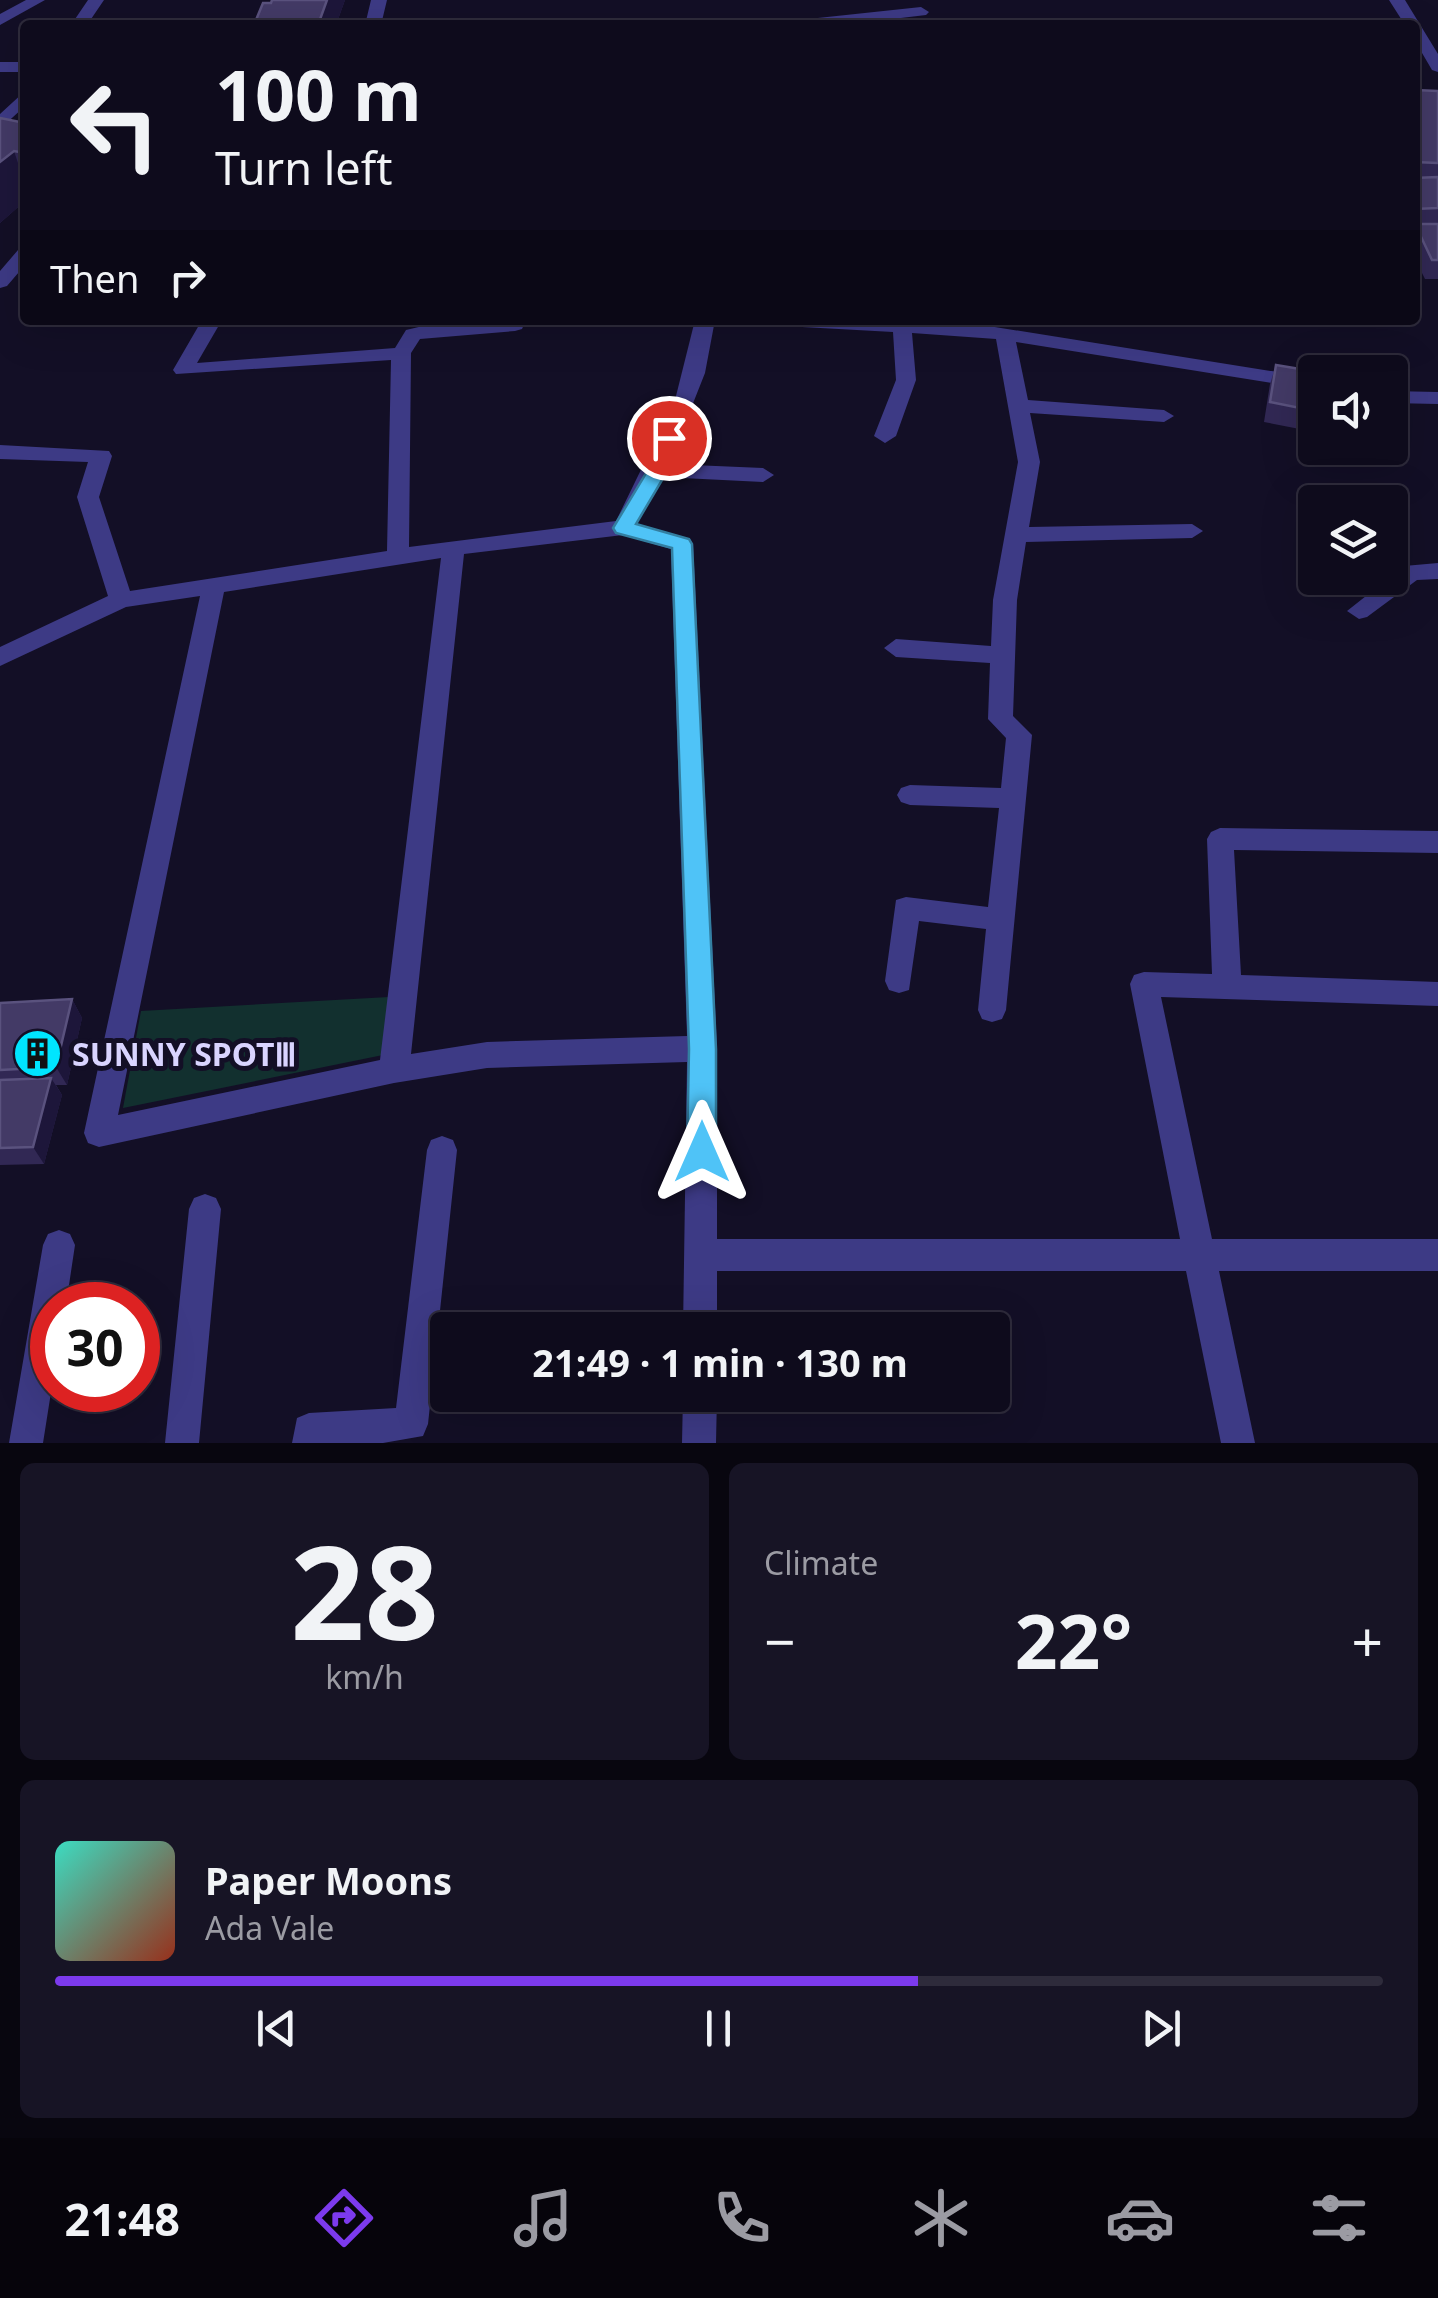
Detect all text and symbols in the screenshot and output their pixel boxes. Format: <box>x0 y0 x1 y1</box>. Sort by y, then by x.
text: 100 m <box>215 46 422 142</box>
icon: left <box>50 60 180 190</box>
text: Turn left <box>215 137 392 198</box>
icon: right <box>160 250 215 305</box>
text: Then <box>50 252 140 304</box>
map controls <box>1298 355 1408 595</box>
button: sound <box>1298 355 1408 465</box>
pin <box>627 396 712 481</box>
icon: arrive <box>642 411 697 466</box>
button: layers <box>1298 485 1408 595</box>
building icon: SUNNY SPOTⅢ <box>11 1027 63 1079</box>
place label: SUNNY SPOTⅢ <box>72 1032 297 1075</box>
position arrow <box>650 1100 754 1204</box>
speed limit sign: 30 <box>30 1282 160 1412</box>
text: 21:49 · 1 min · 130 m <box>532 1336 908 1388</box>
text: 28 <box>290 1501 439 1678</box>
text: Climate <box>764 1541 878 1584</box>
text: 22° <box>1015 1589 1132 1691</box>
text: − <box>764 1603 795 1678</box>
text: + <box>1352 1603 1383 1678</box>
text: km/h <box>325 1655 404 1698</box>
text: Paper Moons <box>205 1854 452 1906</box>
text: Ada Vale <box>205 1906 334 1949</box>
icon: previous <box>249 2001 304 2056</box>
icon: pause <box>691 2001 746 2056</box>
icon: next <box>1134 2001 1189 2056</box>
icon: directions <box>309 2183 379 2253</box>
icon: music <box>508 2183 578 2253</box>
icon: phone <box>707 2183 777 2253</box>
icon: climate <box>906 2183 976 2253</box>
icon: car <box>1105 2183 1175 2253</box>
icon: filters <box>1304 2183 1374 2253</box>
text: 21:48 <box>64 2188 180 2249</box>

